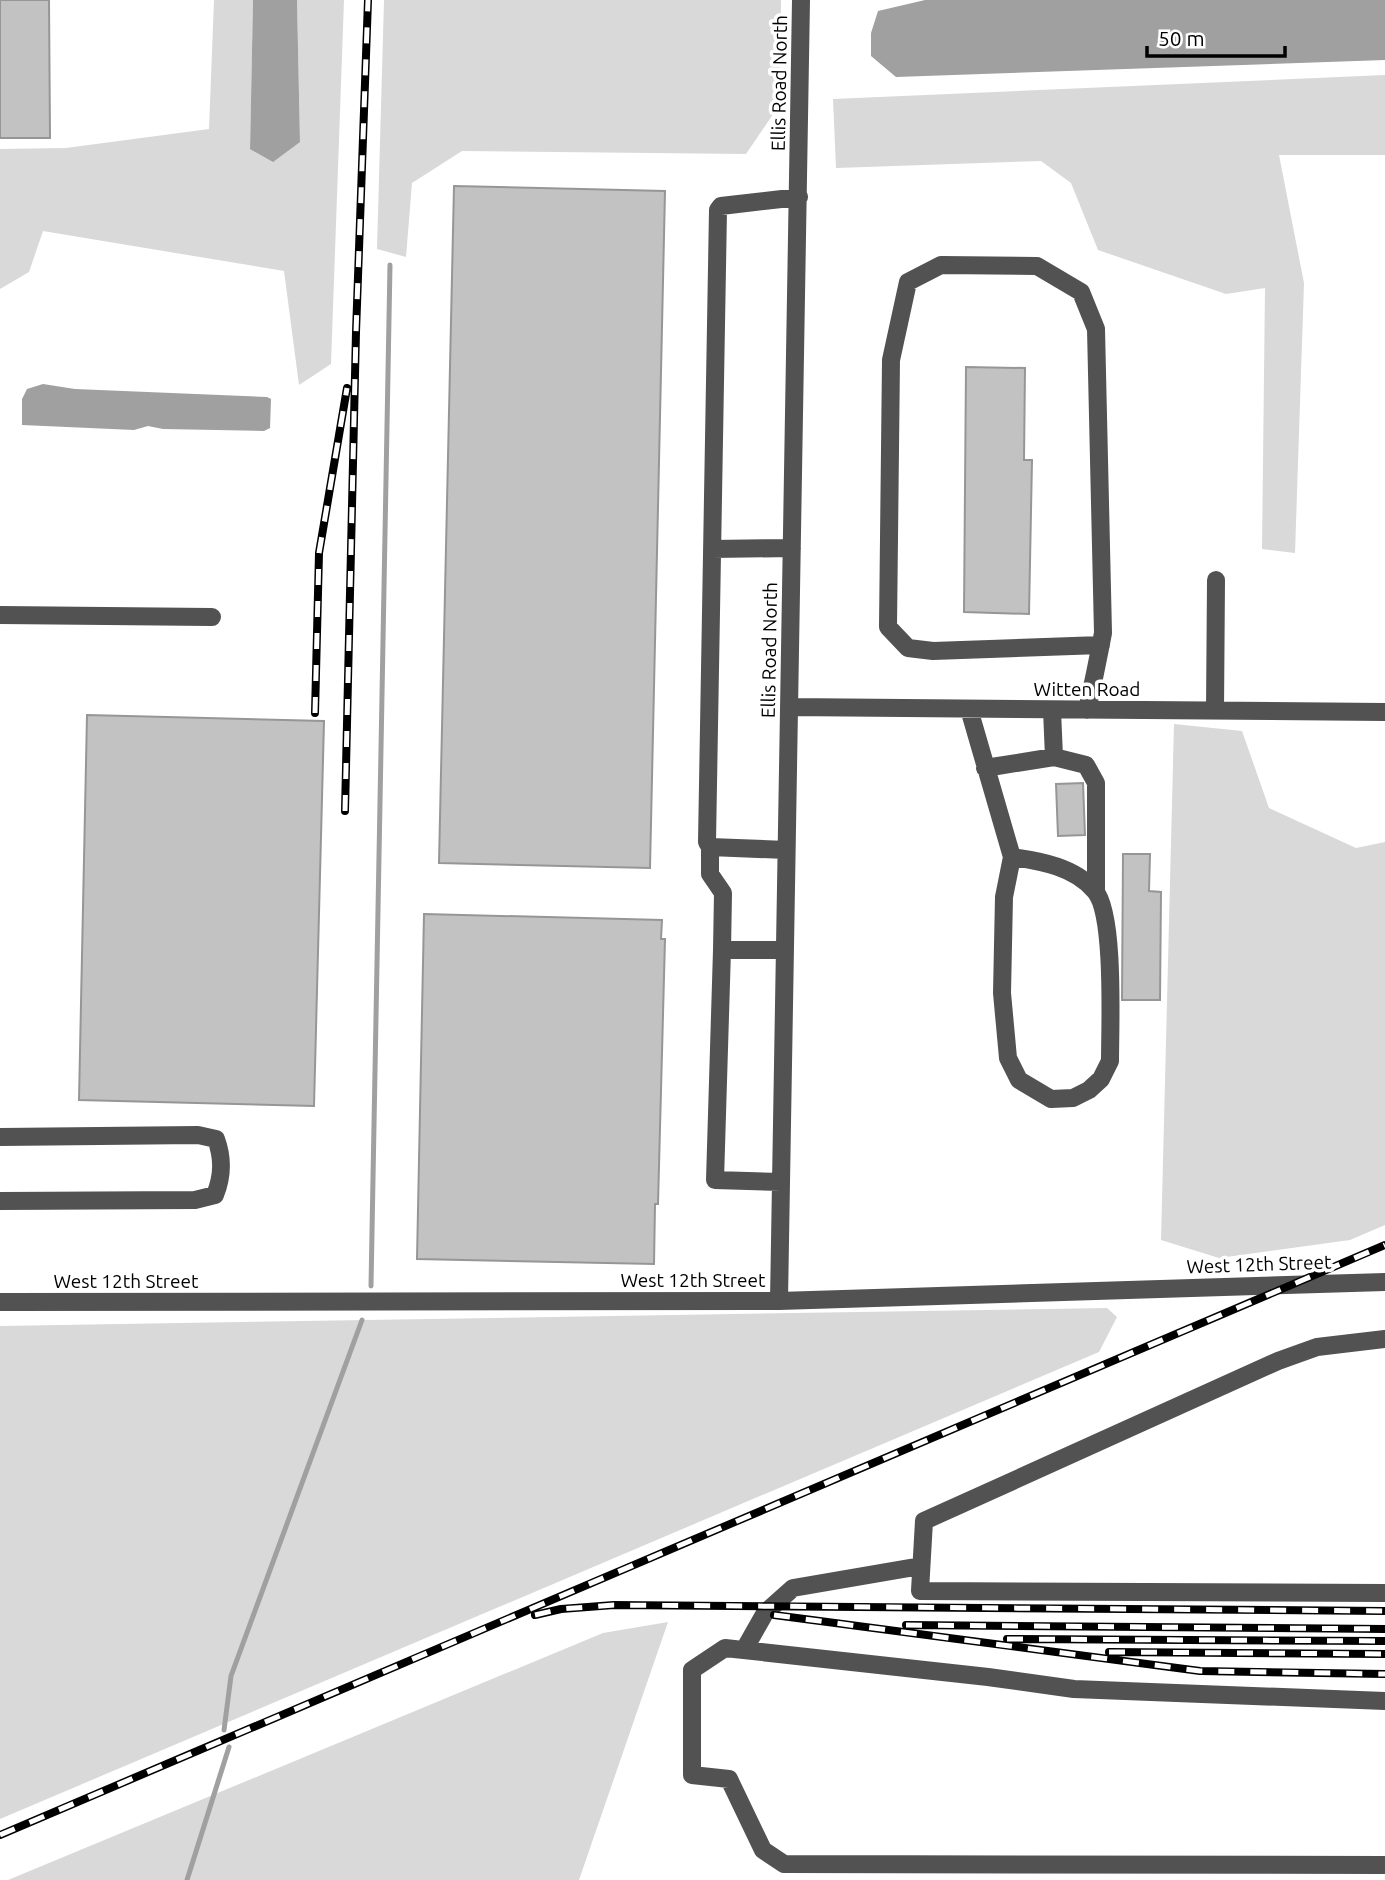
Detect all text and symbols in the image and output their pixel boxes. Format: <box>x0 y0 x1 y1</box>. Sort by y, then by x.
scale bar <box>1147 14 1285 58</box>
street label: Ellis Road North <box>767 15 791 151</box>
text: 50 m <box>1158 26 1205 50</box>
street label: Ellis Road North <box>757 582 781 718</box>
street label: Witten Road <box>1034 678 1140 700</box>
street label: West 12th Street <box>1186 1250 1332 1278</box>
street label: West 12th Street <box>621 1269 766 1291</box>
street label: West 12th Street <box>54 1270 199 1292</box>

